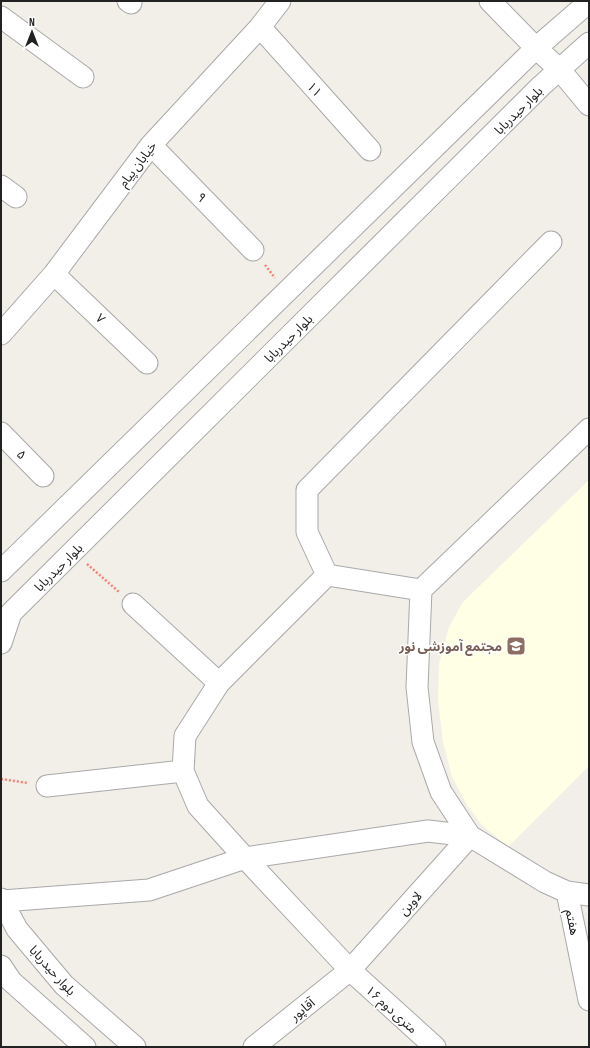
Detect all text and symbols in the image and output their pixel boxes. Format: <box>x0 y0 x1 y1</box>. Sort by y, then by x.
north arrow <box>12 12 52 52</box>
text: N <box>29 16 35 29</box>
street label: ۱۱ <box>303 79 325 101</box>
street label: بلوار حیدربابا <box>491 83 546 138</box>
street label: خیابان پیام <box>115 138 161 191</box>
street label: ۹ <box>193 189 210 206</box>
street label: ۷ <box>92 310 109 327</box>
street label: بلوار حیدربابا <box>261 311 316 366</box>
street label: ۵ <box>13 446 30 463</box>
street label: بلوار حیدربابا <box>31 540 86 595</box>
school or university icon: مجتمع آموزشی نور <box>505 635 527 657</box>
place label: مجتمع آموزشی نور <box>398 639 502 656</box>
street label: لاوین <box>396 888 426 919</box>
street label: هفتم <box>560 908 583 937</box>
street label: بلوار حیدربابا <box>26 942 79 999</box>
street label: ۱۶ متری دوم <box>362 982 421 1038</box>
street label: آقاپور <box>286 994 320 1026</box>

